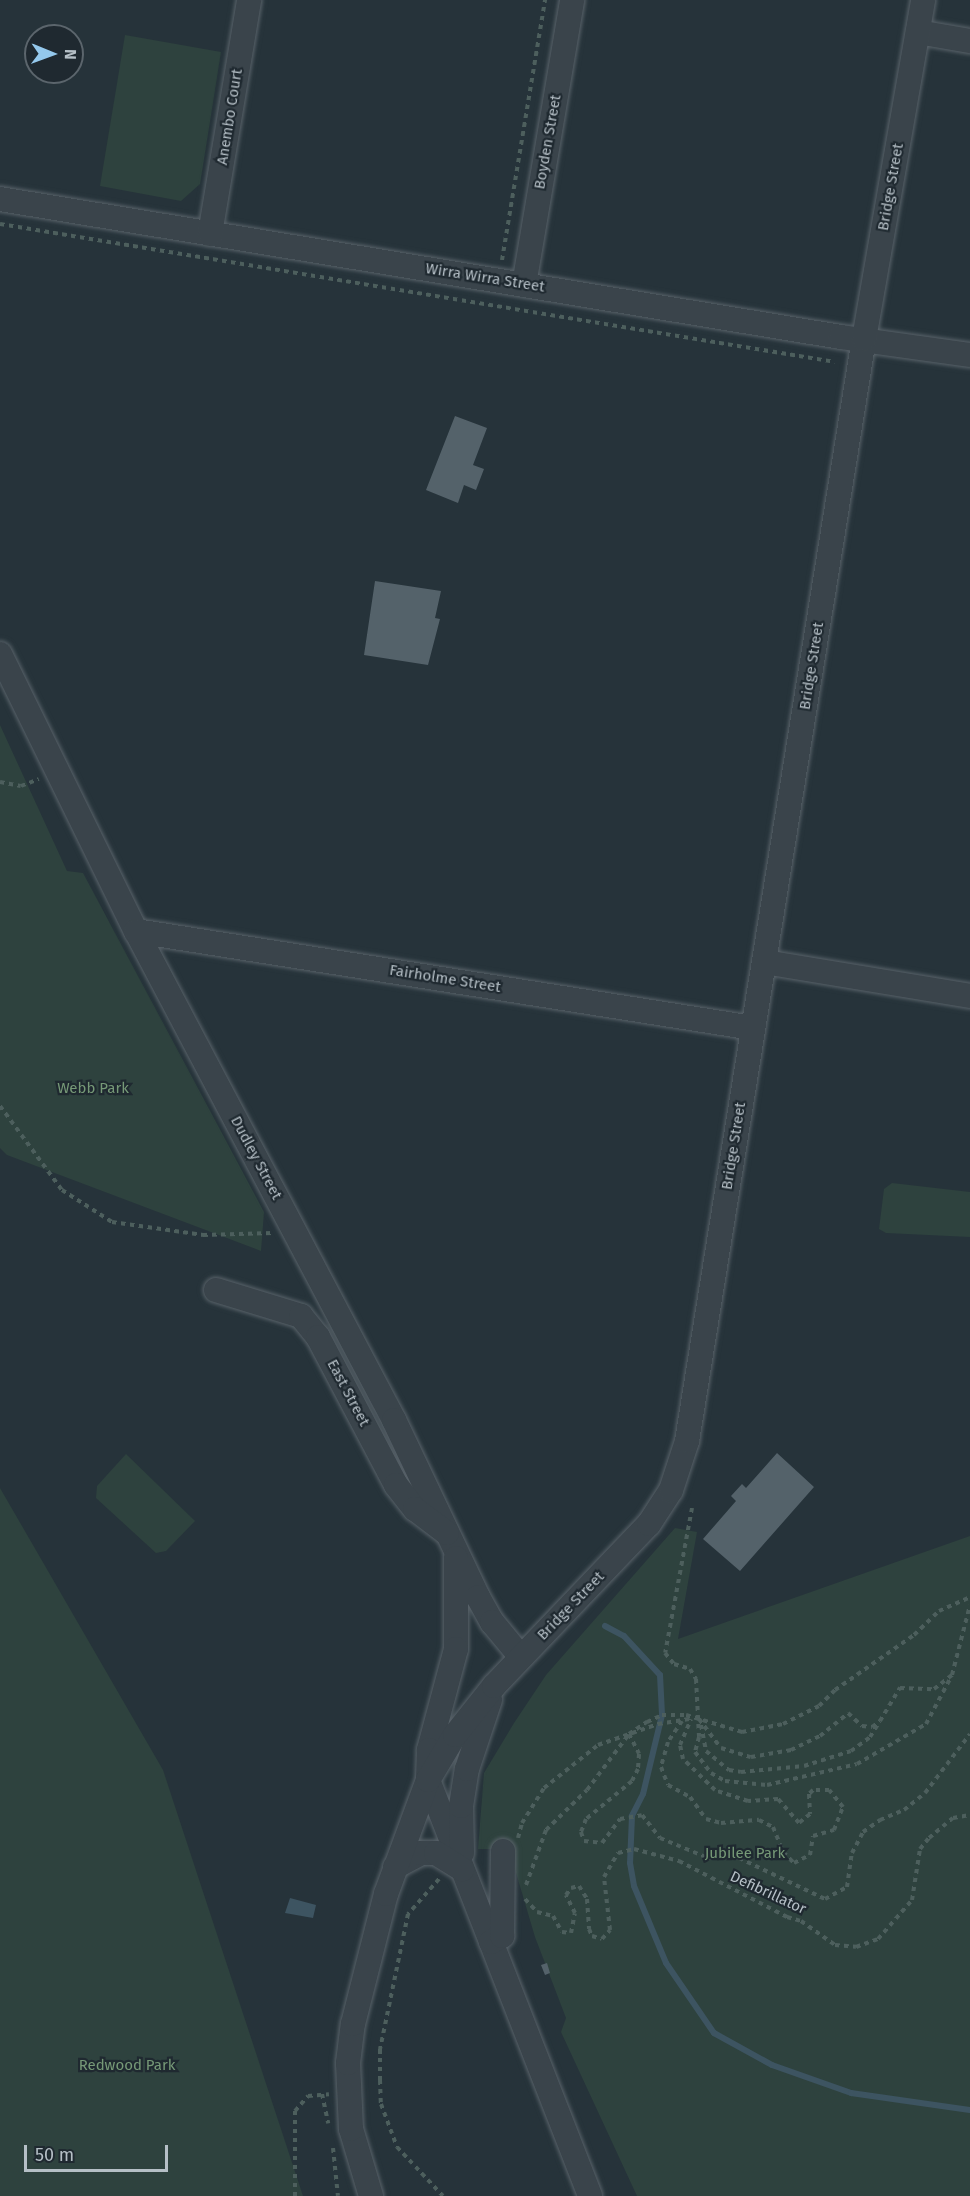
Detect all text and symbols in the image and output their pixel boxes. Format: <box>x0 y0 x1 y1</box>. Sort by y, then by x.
north arrow <box>24 24 84 84</box>
text: N <box>61 49 80 60</box>
street label: Anembo Court <box>214 68 246 166</box>
street label: Boyden Street <box>531 93 565 191</box>
street label: Bridge Street <box>874 142 908 232</box>
street label: Wirra Wirra Street <box>424 260 546 296</box>
street label: Bridge Street <box>796 621 828 711</box>
street label: Fairholme Street <box>388 961 502 997</box>
park label: Webb Park <box>57 1080 129 1098</box>
street label: Bridge Street <box>718 1101 750 1191</box>
street label: Dudley Street <box>226 1113 286 1203</box>
street label: East Street <box>323 1357 373 1429</box>
street label: Bridge Street <box>534 1568 608 1644</box>
park label: Jubilee Park <box>705 1845 785 1863</box>
street label: Defibrillator <box>727 1868 809 1918</box>
park label: Redwood Park <box>79 2057 175 2075</box>
scale bar <box>27 2133 171 2171</box>
text: 50 m <box>35 2144 74 2166</box>

